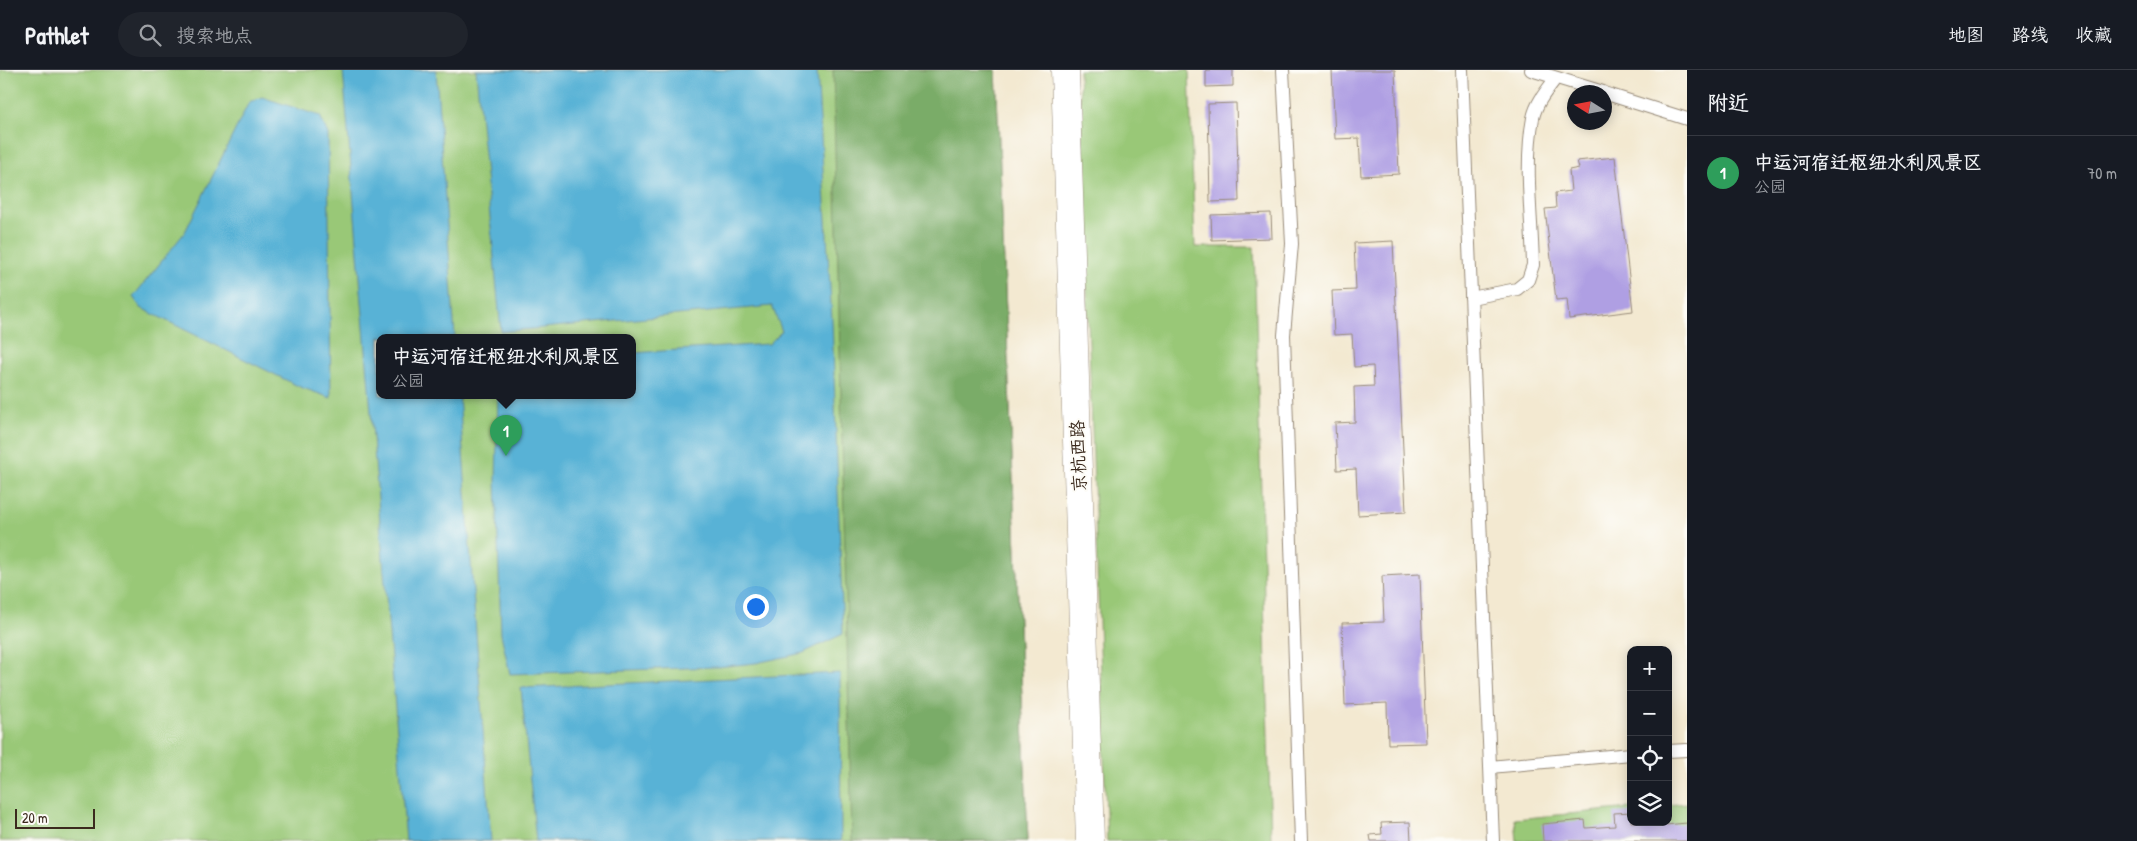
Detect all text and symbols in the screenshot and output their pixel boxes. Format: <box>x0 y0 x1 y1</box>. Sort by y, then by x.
search box <box>118 12 468 57</box>
text: Pathlet <box>25 19 88 51</box>
icon: search <box>136 21 164 49</box>
text: 搜索地点 <box>176 22 253 48</box>
text: 地图 <box>1948 22 1984 47</box>
text: 路线 <box>2012 22 2048 47</box>
text: 收藏 <box>2076 22 2112 47</box>
north arrow <box>1567 85 1612 130</box>
text: 附近 <box>1707 88 1749 117</box>
text: 中运河宿迁枢纽水利风景区 <box>1754 149 1982 175</box>
text: 1 <box>1720 162 1726 184</box>
text: 70 m <box>2087 162 2117 184</box>
text: 公园 <box>1754 175 1786 197</box>
popup <box>376 334 636 399</box>
text: 中运河宿迁枢纽水利风景区 <box>392 343 620 369</box>
text: 公园 <box>392 369 424 391</box>
pin: 1 <box>490 415 522 456</box>
street label: 京杭西路 <box>1064 420 1092 492</box>
your location <box>743 594 769 620</box>
map controls <box>1627 646 1672 826</box>
button: + <box>1627 646 1672 691</box>
button: − <box>1627 691 1672 736</box>
button: locate <box>1627 736 1672 781</box>
button: layers <box>1627 781 1672 826</box>
scale bar <box>15 806 95 829</box>
text: 20 m <box>22 808 48 827</box>

